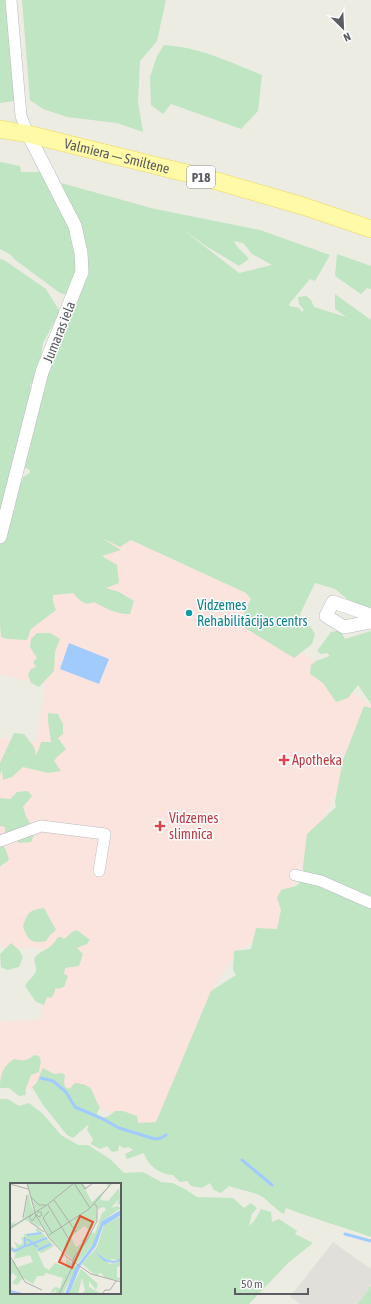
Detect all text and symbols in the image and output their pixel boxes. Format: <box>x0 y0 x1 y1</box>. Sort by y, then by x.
north arrow <box>323 8 363 48</box>
text: N <box>342 30 352 44</box>
street label: Valmiera — Smiltene <box>62 135 171 177</box>
road number: P18 <box>187 166 215 188</box>
street label: Jumaras iela <box>39 299 79 365</box>
place label: Vidzemes Rehabilitācijas centrs <box>197 597 307 629</box>
marker: Vidzemes Rehabilitācijas centrs <box>184 608 194 618</box>
place label: Apotheka <box>292 752 342 768</box>
marker: Apotheka <box>279 755 289 765</box>
place label: Vidzemes slimnīca <box>169 810 218 842</box>
marker: Vidzemes slimnīca <box>154 820 166 832</box>
inset map <box>10 1183 121 1294</box>
scale bar <box>235 1270 308 1296</box>
text: 50 m <box>241 1277 263 1291</box>

